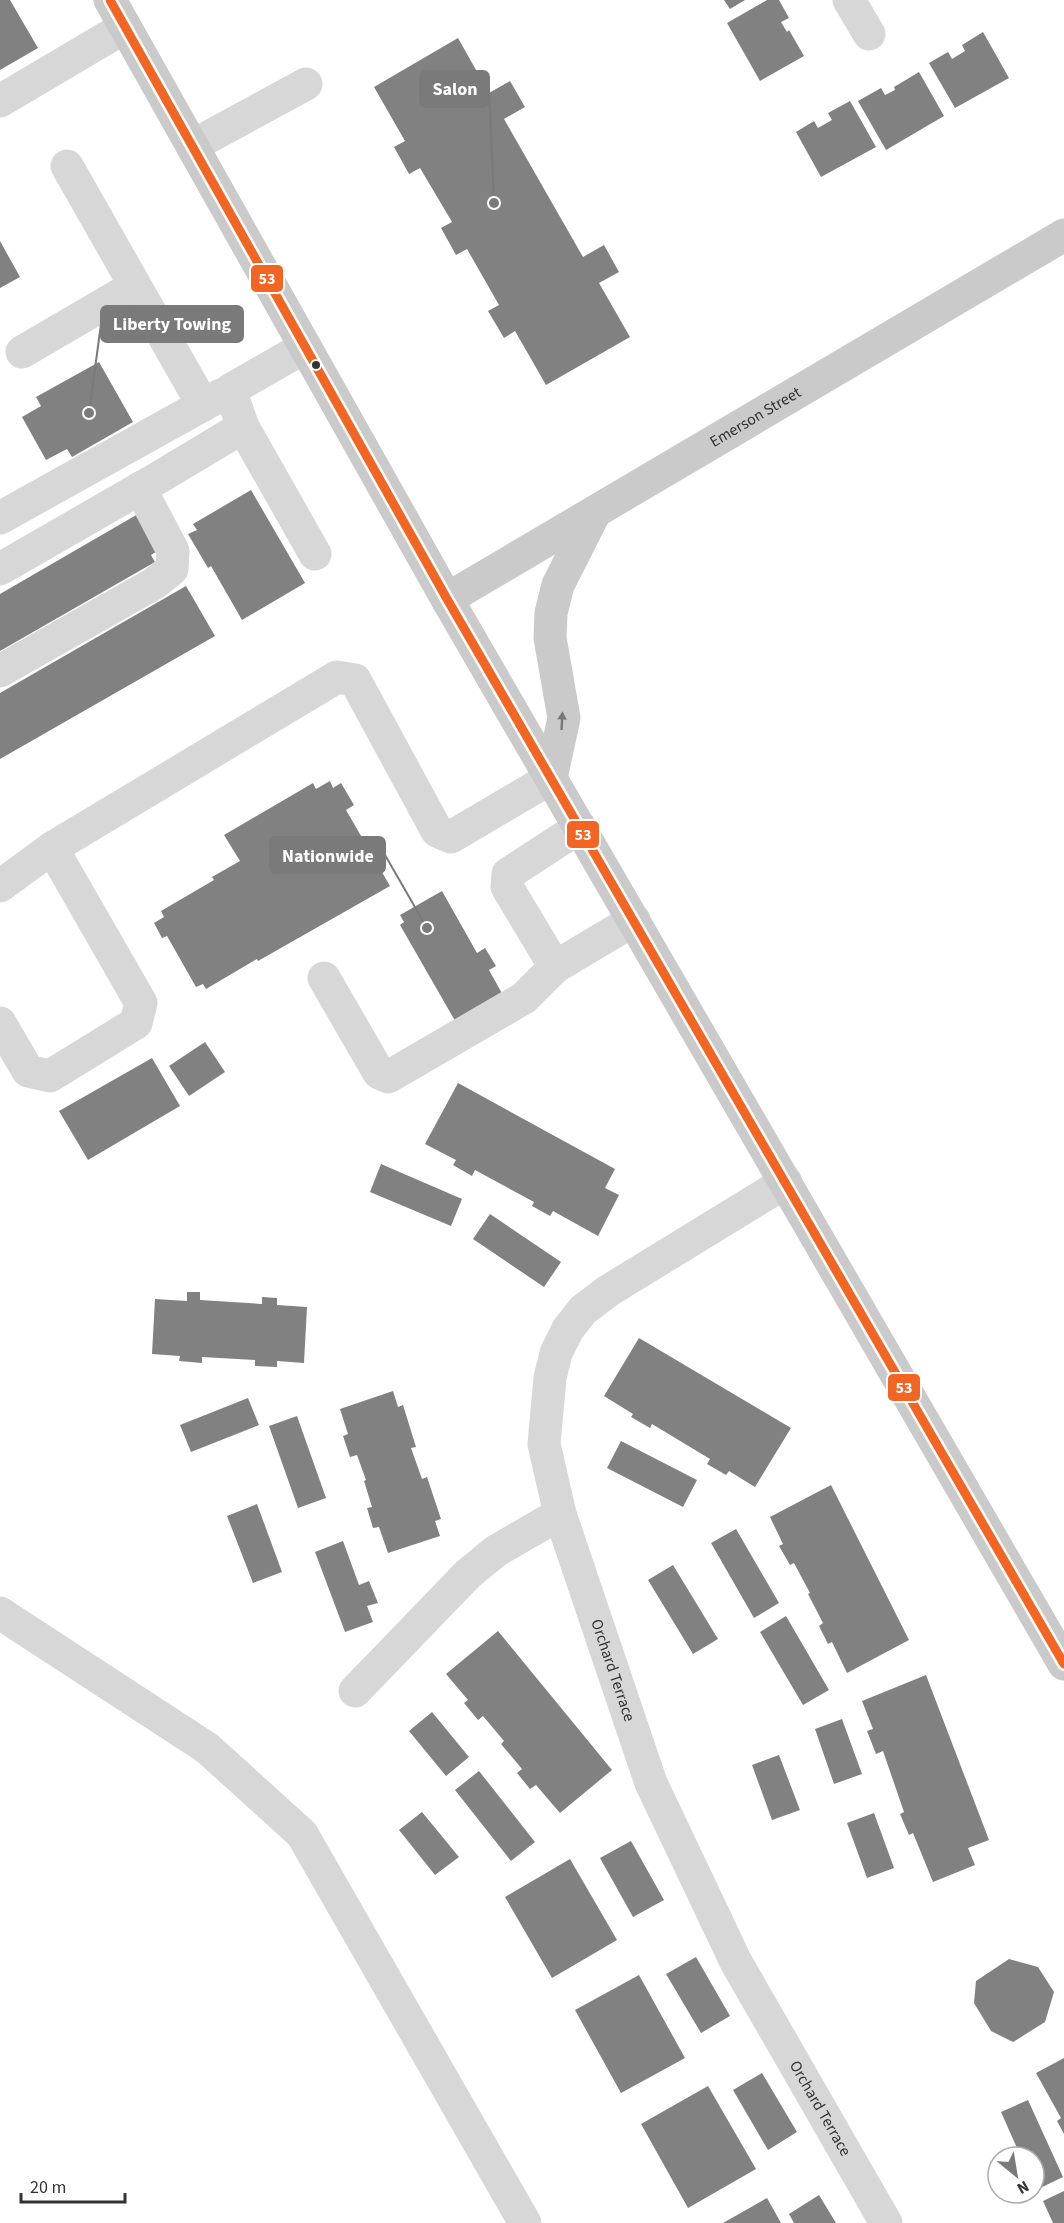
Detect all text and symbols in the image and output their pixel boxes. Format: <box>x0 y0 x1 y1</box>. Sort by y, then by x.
callout: Salon <box>420 71 489 107</box>
text: Salon <box>433 77 477 102</box>
line badge: 53 <box>250 264 284 293</box>
text: 53 <box>259 268 275 290</box>
callout: Liberty Towing <box>101 306 243 342</box>
text: Liberty Towing <box>113 312 232 337</box>
unlabelled marker <box>310 359 322 371</box>
street label: Emerson Street <box>706 381 806 453</box>
one-way arrow <box>558 711 567 730</box>
line badge: 53 <box>566 820 600 849</box>
text: 53 <box>575 824 591 846</box>
callout: Nationwide <box>270 837 385 873</box>
text: Nationwide <box>282 844 374 869</box>
line badge: 53 <box>887 1373 921 1402</box>
text: 53 <box>896 1377 912 1399</box>
street label: Orchard Terrace <box>585 1616 640 1725</box>
street label: Orchard Terrace <box>784 2057 856 2160</box>
north arrow <box>986 2145 1046 2205</box>
scale bar <box>21 2166 124 2204</box>
text: 20 m <box>30 2175 66 2200</box>
text: N <box>1013 2175 1033 2199</box>

